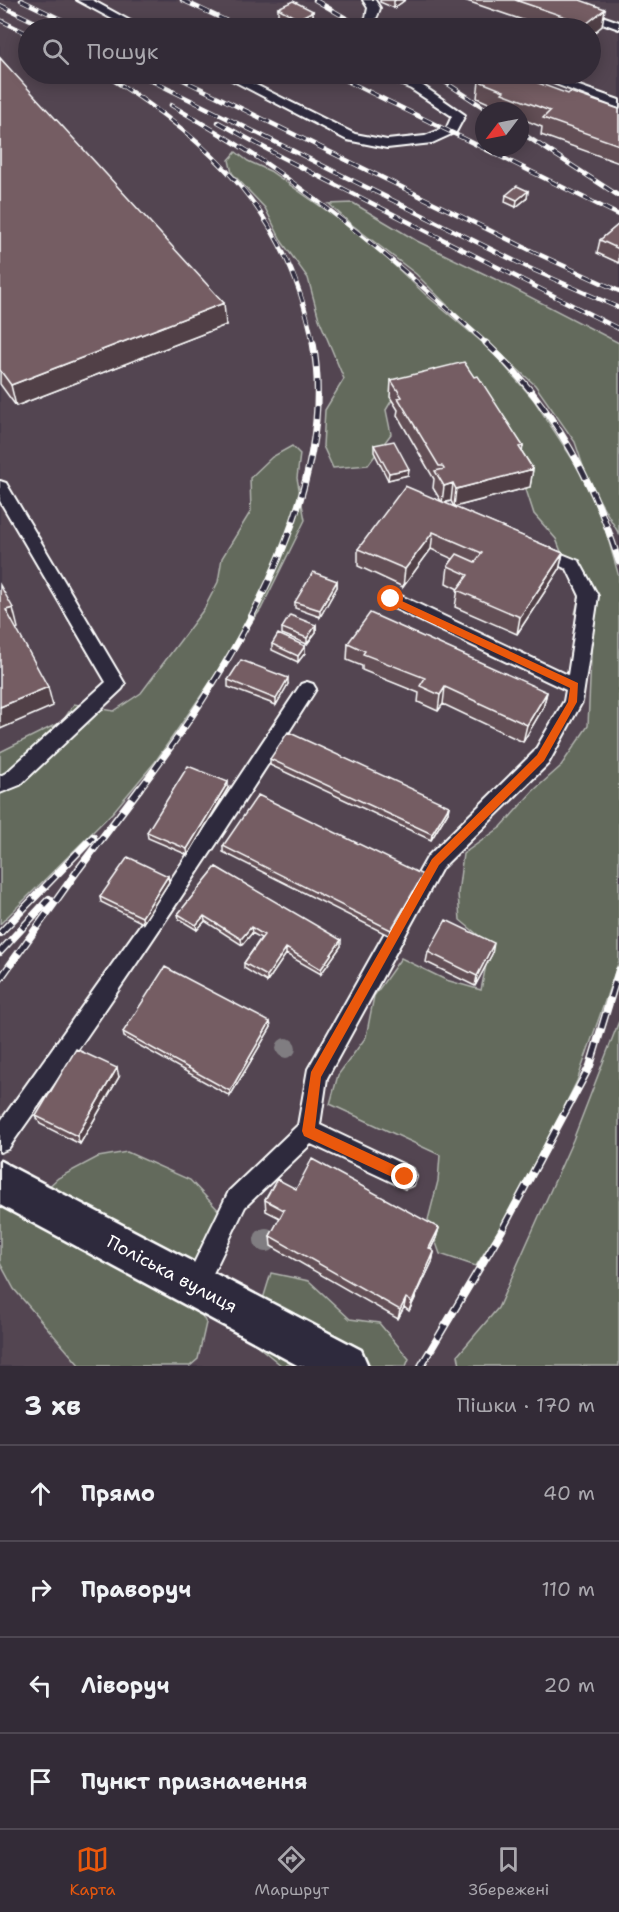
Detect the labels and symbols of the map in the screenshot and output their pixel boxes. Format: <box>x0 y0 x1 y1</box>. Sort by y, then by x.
north arrow <box>475 102 529 156</box>
route start <box>377 585 403 611</box>
route end <box>391 1163 417 1189</box>
street label: Поліська вулиця <box>103 1229 241 1319</box>

